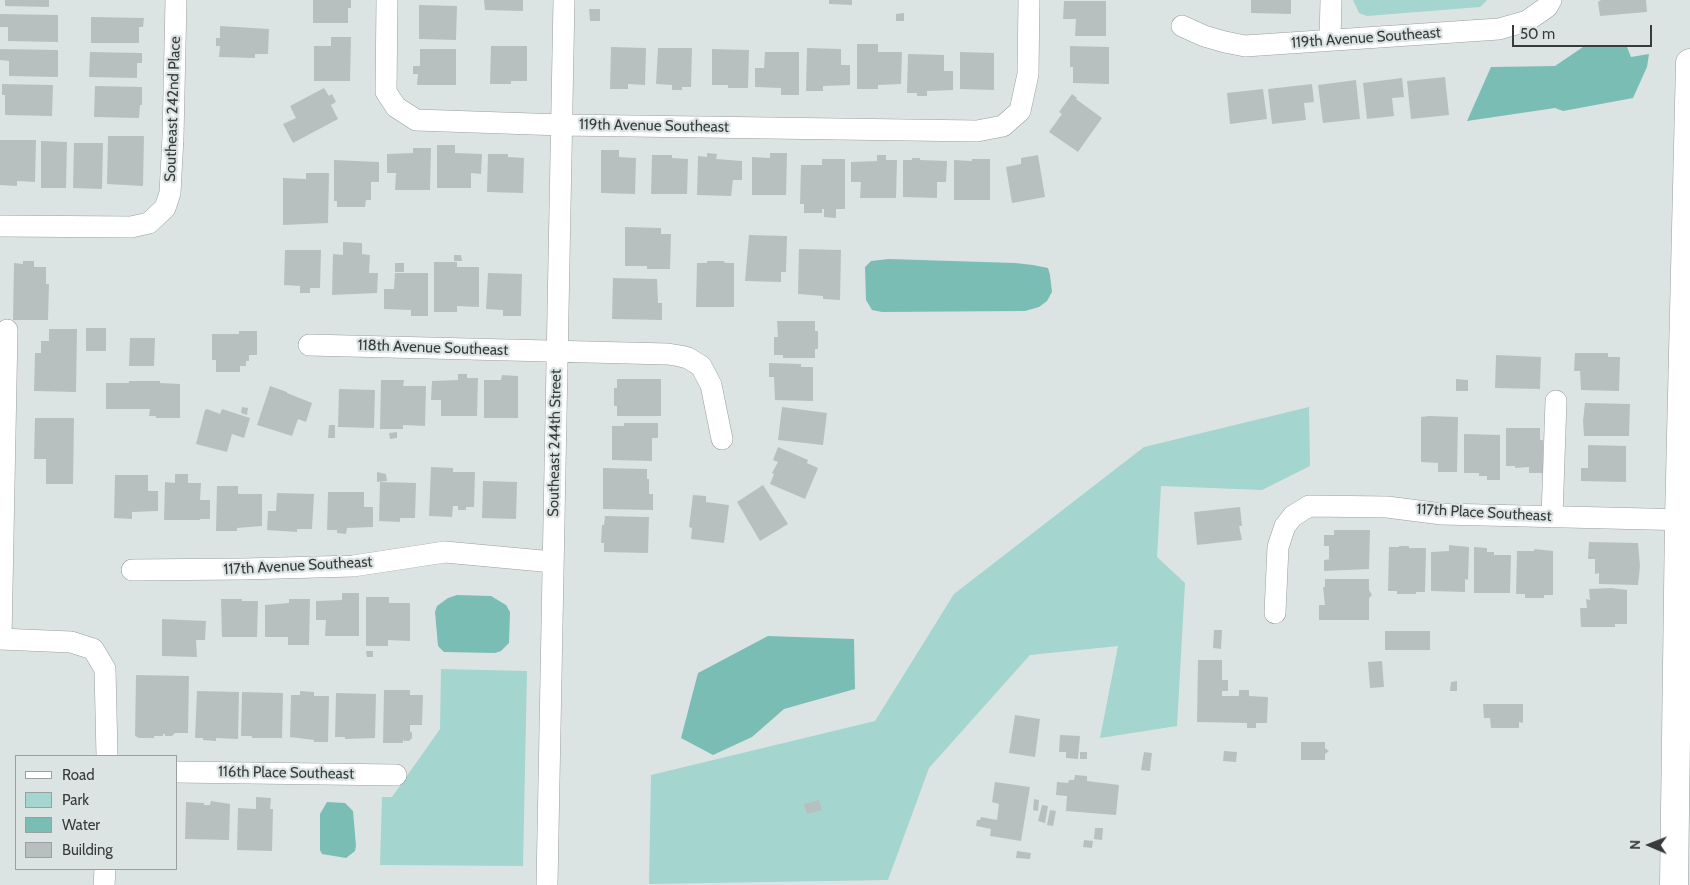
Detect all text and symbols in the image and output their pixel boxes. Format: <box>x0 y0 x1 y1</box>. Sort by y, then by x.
scale bar <box>1515 15 1655 47</box>
street label: 119th Avenue Southeast <box>1291 24 1441 52</box>
text: 50 m <box>1520 25 1555 43</box>
street label: Southeast 242nd Place <box>161 36 185 182</box>
street label: 119th Avenue Southeast <box>579 116 729 136</box>
street label: 118th Avenue Southeast <box>357 336 509 360</box>
street label: Southeast 244th Street <box>545 369 565 517</box>
street label: 117th Place Southeast <box>1416 500 1552 526</box>
street label: 117th Avenue Southeast <box>223 553 373 579</box>
legend <box>15 755 178 870</box>
street label: 116th Place Southeast <box>218 763 354 783</box>
text: Road <box>62 766 95 784</box>
text: Park <box>62 791 89 809</box>
text: Water <box>62 816 100 834</box>
north arrow <box>1625 820 1675 870</box>
text: N <box>1626 840 1644 850</box>
text: Building <box>62 841 113 859</box>

